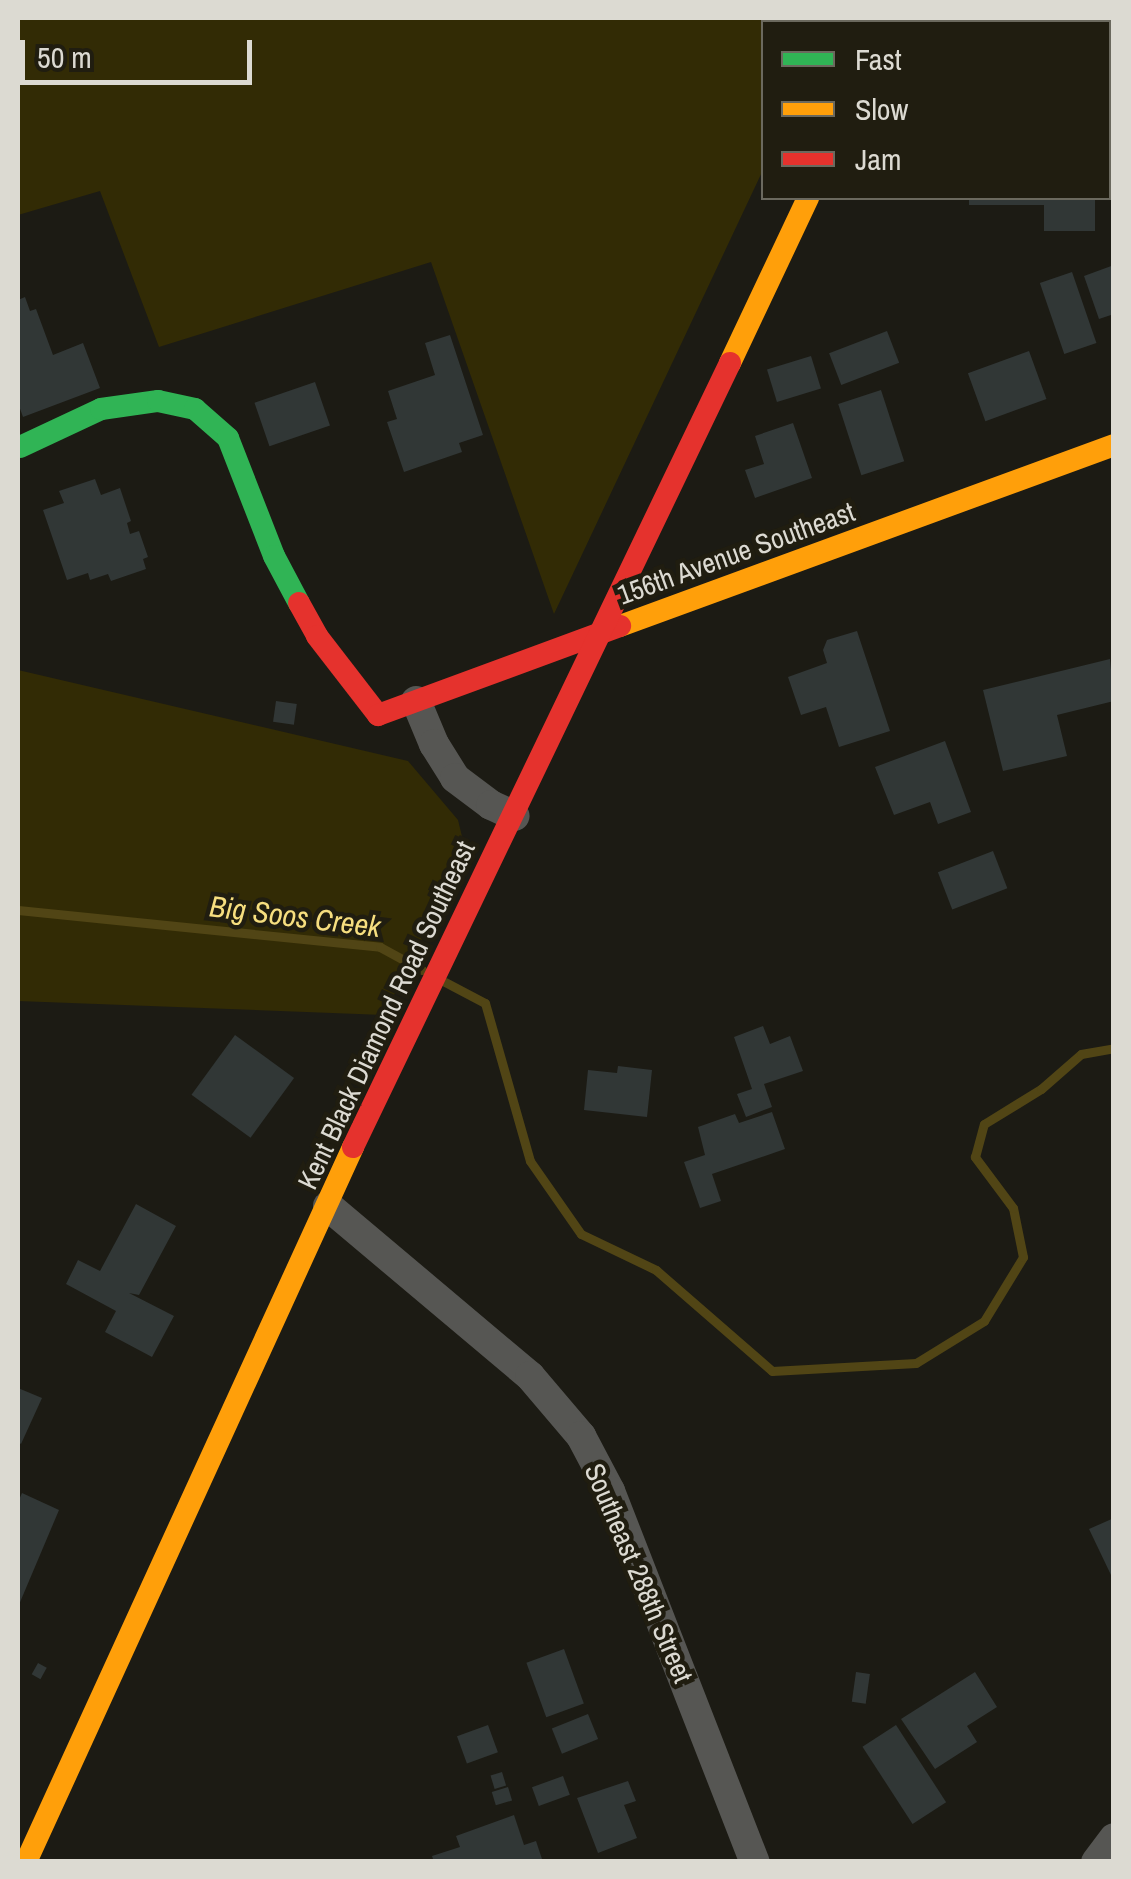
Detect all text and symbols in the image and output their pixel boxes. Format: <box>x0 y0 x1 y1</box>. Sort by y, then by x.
scale bar <box>25 20 258 82</box>
legend <box>761 20 1111 200</box>
text: 50 m <box>37 37 92 77</box>
text: Fast <box>855 39 902 79</box>
text: Slow <box>855 89 908 129</box>
text: Jam <box>855 139 901 179</box>
street label: 156th Avenue Southeast <box>612 494 860 612</box>
street label: Kent Black Diamond Road Southeast <box>290 836 482 1194</box>
water label: Big Soos Creek <box>207 888 383 944</box>
street label: Southeast 288th Street <box>578 1458 700 1688</box>

